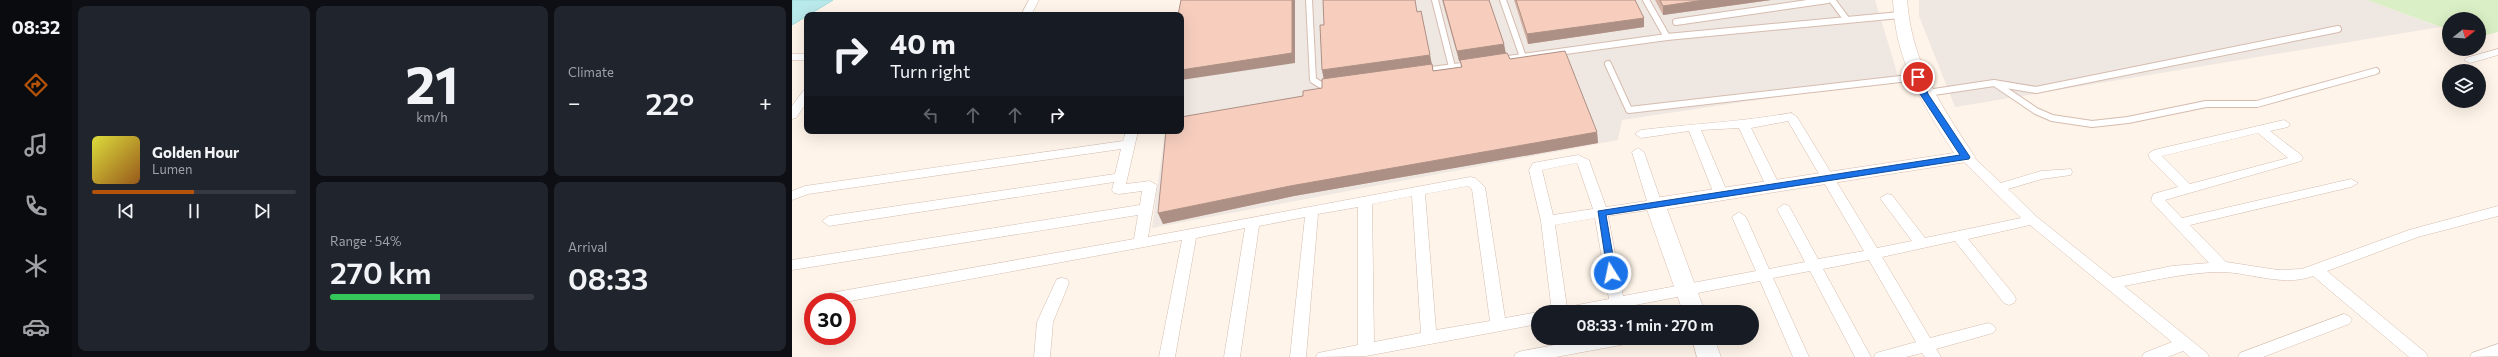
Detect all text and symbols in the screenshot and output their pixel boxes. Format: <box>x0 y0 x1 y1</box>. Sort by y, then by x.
north arrow <box>2442 12 2486 56</box>
map controls <box>2442 12 2486 108</box>
text: 08:32 <box>12 16 60 38</box>
text: 40 m <box>890 26 956 60</box>
icon: right <box>824 28 876 80</box>
text: 21 <box>405 51 459 115</box>
text: Turn right <box>890 60 970 82</box>
pin <box>1901 60 1935 94</box>
text: Climate <box>568 64 614 80</box>
button: layers <box>2442 64 2486 108</box>
icon: arrive <box>1907 66 1929 88</box>
icon: directions <box>22 71 50 99</box>
text: 22° <box>645 84 694 121</box>
text: − <box>568 89 581 116</box>
text: + <box>759 89 772 116</box>
icon: left <box>920 104 942 126</box>
icon: ahead <box>962 104 984 126</box>
icon: ahead <box>1004 104 1026 126</box>
icon: right <box>1046 104 1068 126</box>
text: km/h <box>416 109 448 125</box>
icon: music <box>22 131 50 159</box>
text: Golden Hour <box>152 143 239 161</box>
text: Lumen <box>152 161 192 177</box>
icon: phone <box>22 192 50 220</box>
icon: previous <box>115 200 137 222</box>
icon: pause <box>183 200 205 222</box>
icon: next <box>251 200 273 222</box>
text: Range · 54% <box>330 233 401 249</box>
text: Arrival <box>568 239 607 255</box>
icon: climate <box>22 252 50 280</box>
position arrow <box>1590 252 1632 294</box>
text: 270 km <box>330 253 432 290</box>
text: 08:33 <box>568 259 648 296</box>
speed limit sign: 30 <box>804 293 856 345</box>
icon: car <box>22 313 50 341</box>
text: 08:33 · 1 min · 270 m <box>1577 316 1713 334</box>

